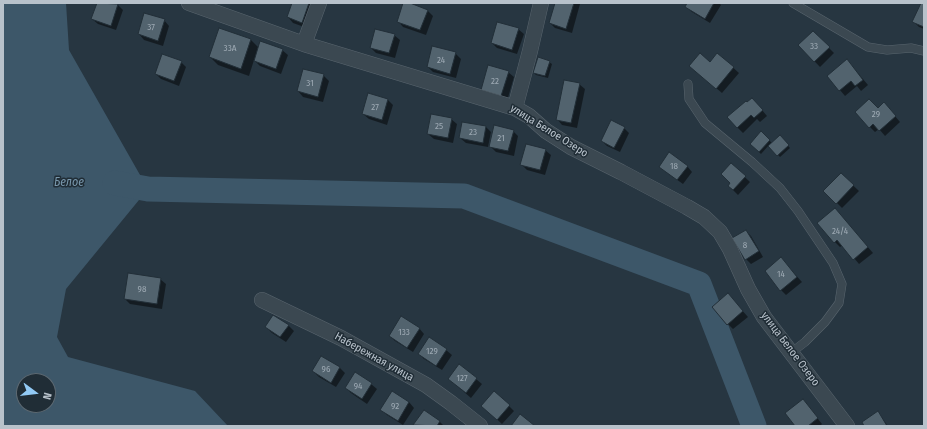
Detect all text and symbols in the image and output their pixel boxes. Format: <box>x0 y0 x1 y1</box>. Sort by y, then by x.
house number: 37 <box>147 22 155 32</box>
house number: 33 <box>810 41 818 51</box>
house number: 33А <box>224 43 236 53</box>
house number: 24 <box>437 55 445 65</box>
house number: 22 <box>491 76 499 86</box>
house number: 31 <box>306 78 314 88</box>
house number: 27 <box>371 102 379 112</box>
street label: улица Белое Озеро <box>508 102 590 160</box>
house number: 29 <box>872 109 880 119</box>
house number: 25 <box>435 121 443 131</box>
house number: 23 <box>469 127 477 137</box>
house number: 21 <box>497 133 505 143</box>
house number: 18 <box>670 161 678 171</box>
water label: Белое <box>54 176 84 190</box>
house number: 24/4 <box>832 226 848 236</box>
house number: 8 <box>743 240 747 250</box>
house number: 14 <box>777 269 785 279</box>
house number: 98 <box>138 284 146 294</box>
street label: улица Белое Озеро <box>758 309 822 389</box>
house number: 133 <box>398 327 410 337</box>
street label: Набережная улица <box>332 330 416 384</box>
house number: 129 <box>426 346 438 356</box>
house number: 96 <box>322 364 330 374</box>
north arrow <box>16 373 56 413</box>
house number: 127 <box>456 373 468 383</box>
house number: 94 <box>354 381 362 391</box>
text: N <box>40 391 54 401</box>
house number: 92 <box>391 401 399 411</box>

